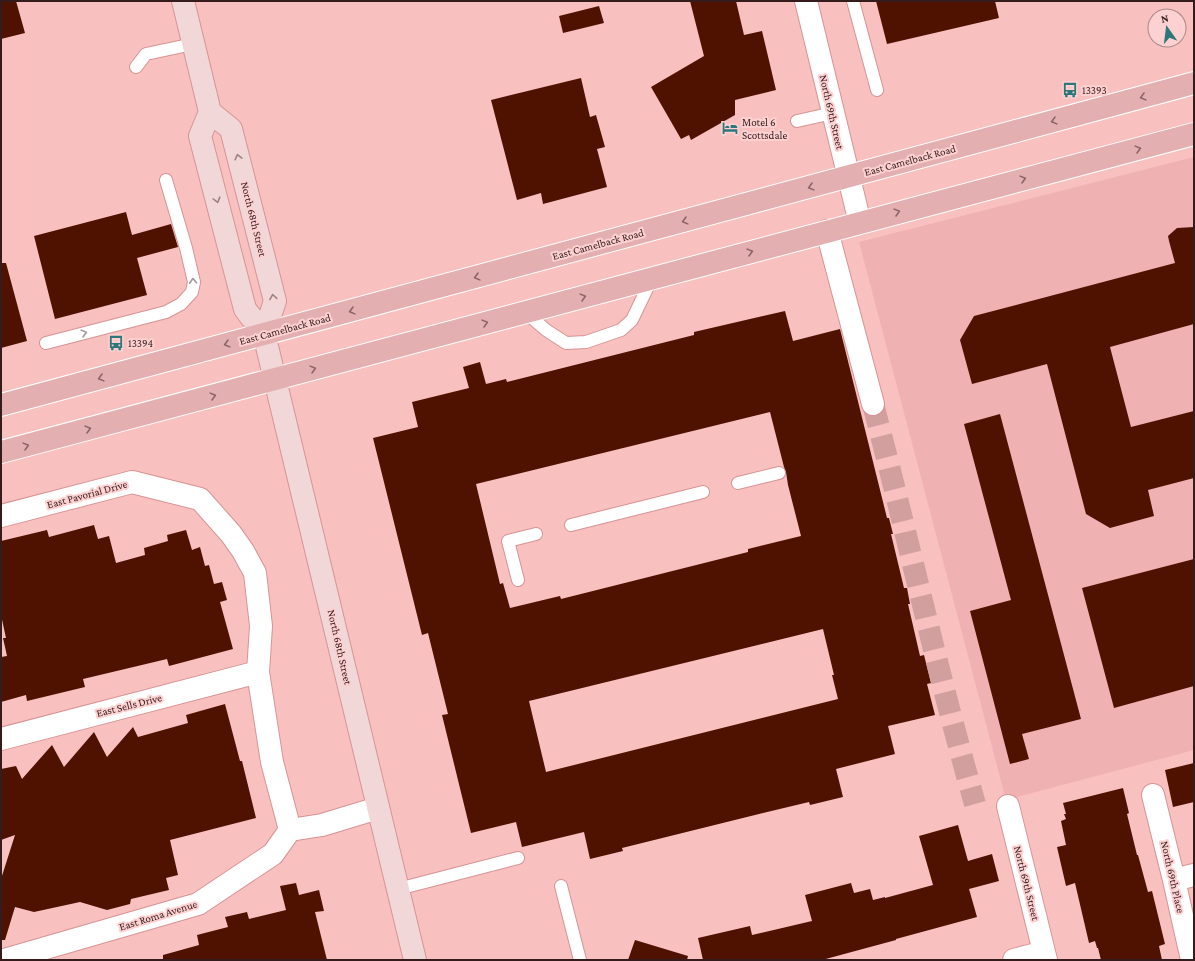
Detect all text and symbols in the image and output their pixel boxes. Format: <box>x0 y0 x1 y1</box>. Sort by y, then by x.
north arrow <box>1147 8 1187 48</box>
text: N <box>1159 11 1170 25</box>
street label: North 69th Street <box>818 73 847 151</box>
bus stop icon: 13393 <box>1061 81 1079 99</box>
place label: 13393 <box>1082 84 1107 96</box>
one-way arrow <box>1140 92 1147 101</box>
place label: Motel 6 Scottsdale <box>742 116 787 141</box>
one-way arrow <box>1051 116 1058 125</box>
hotel icon: Motel 6 Scottsdale <box>721 119 739 137</box>
street label: East Camelback Road <box>863 142 957 178</box>
one-way arrow <box>1135 145 1142 153</box>
one-way arrow <box>235 154 243 161</box>
one-way arrow <box>1019 175 1026 184</box>
street label: North 68th Street <box>239 180 269 258</box>
one-way arrow <box>807 182 814 191</box>
one-way arrow <box>212 197 220 204</box>
one-way arrow <box>894 209 901 217</box>
one-way arrow <box>682 216 688 224</box>
street label: East Camelback Road <box>551 226 645 262</box>
one-way arrow <box>746 248 753 257</box>
one-way arrow <box>474 272 481 281</box>
one-way arrow <box>188 278 197 284</box>
one-way arrow <box>580 293 586 301</box>
one-way arrow <box>269 294 278 300</box>
one-way arrow <box>348 306 355 315</box>
street label: East Camelback Road <box>238 311 332 347</box>
one-way arrow <box>481 319 488 328</box>
one-way arrow <box>80 330 87 338</box>
bus stop icon: 13394 <box>107 334 125 352</box>
place label: 13394 <box>128 337 153 349</box>
one-way arrow <box>223 340 230 348</box>
one-way arrow <box>309 365 316 374</box>
one-way arrow <box>98 373 105 382</box>
one-way arrow <box>210 392 217 400</box>
one-way arrow <box>84 425 91 434</box>
one-way arrow <box>22 442 29 451</box>
street label: East Pavorial Drive <box>46 477 129 510</box>
street label: North 68th Street <box>325 608 355 686</box>
street label: East Sells Drive <box>95 691 163 719</box>
street label: North 69th Place <box>1159 840 1187 914</box>
street label: North 69th Street <box>1012 844 1042 922</box>
street label: East Roma Avenue <box>118 897 199 933</box>

